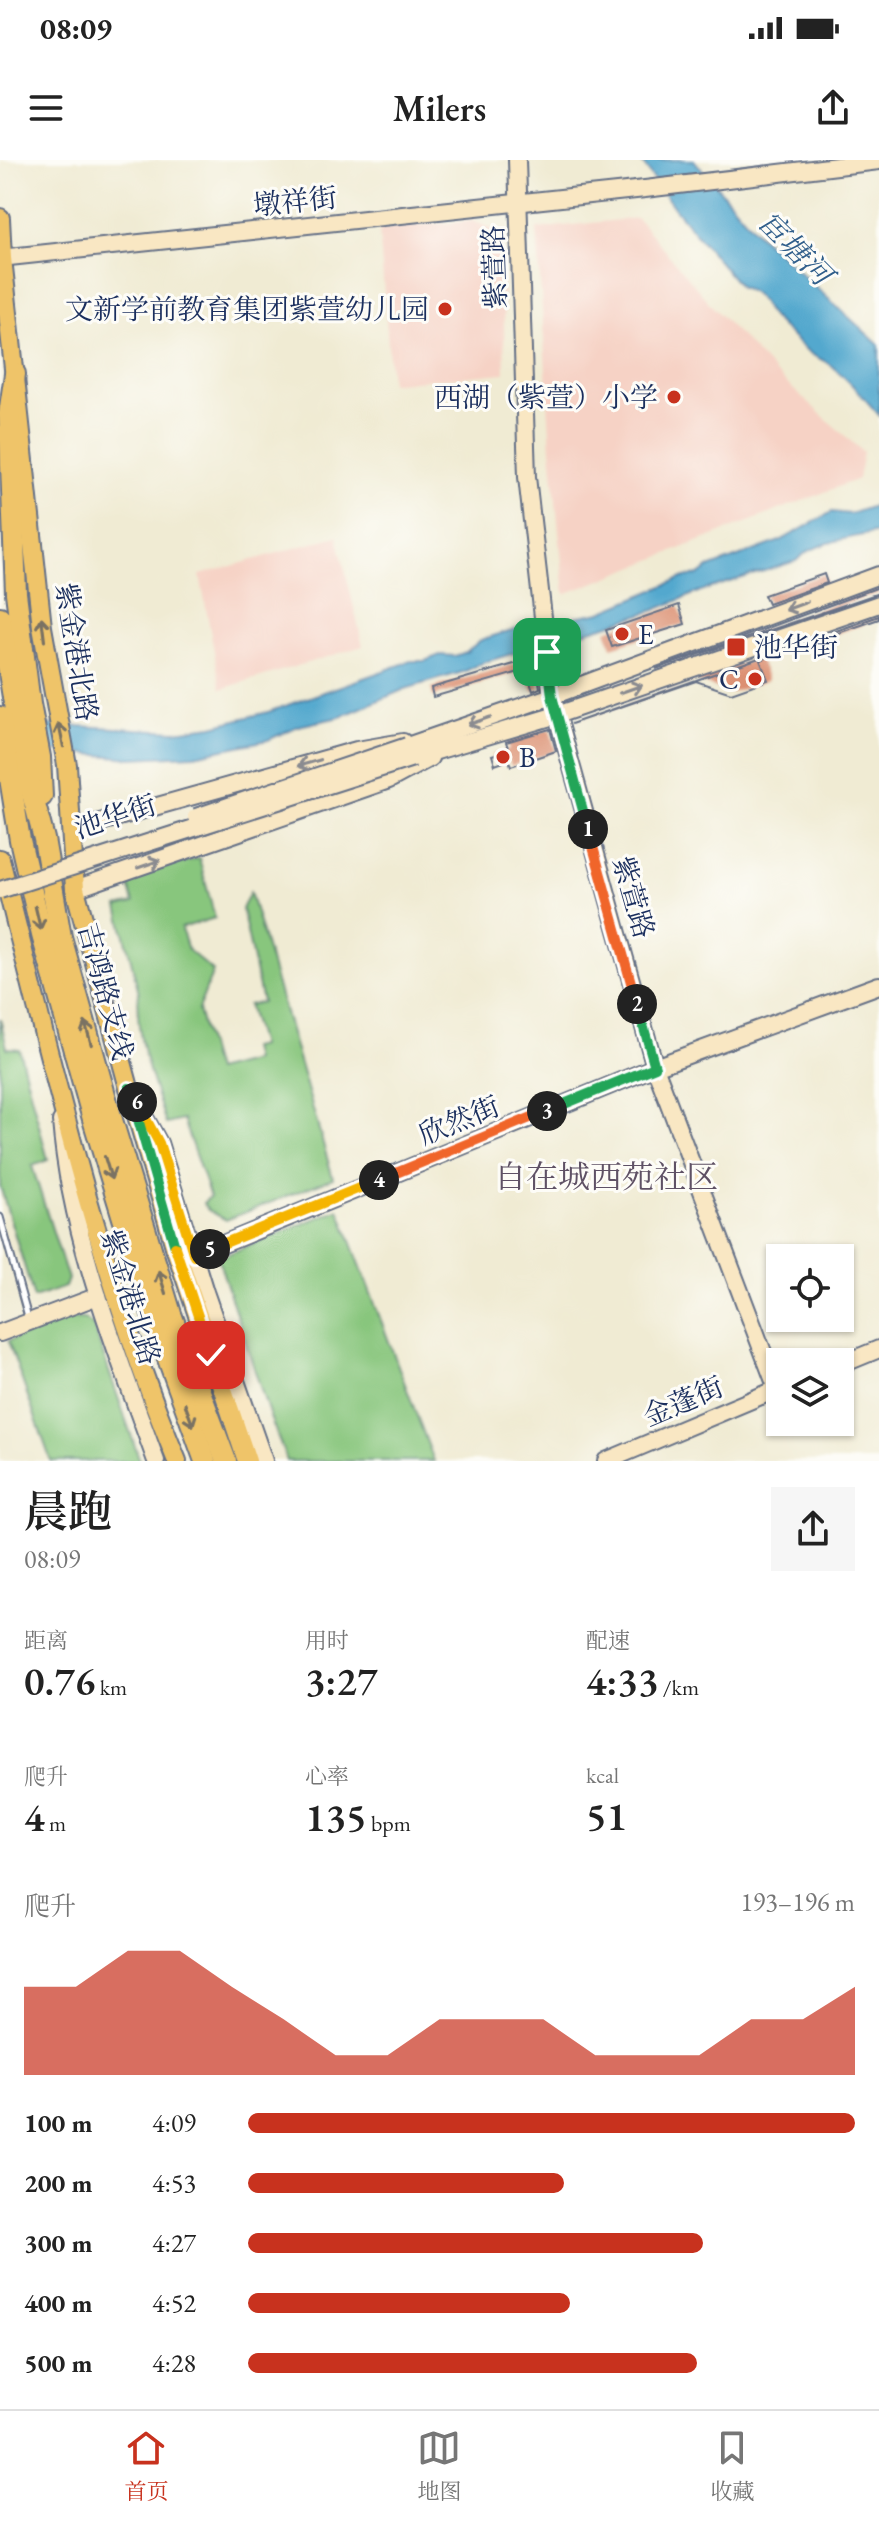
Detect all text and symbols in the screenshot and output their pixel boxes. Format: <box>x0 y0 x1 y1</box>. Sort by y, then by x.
text: 08:09 <box>40 9 112 48</box>
text: Milers <box>393 85 486 132</box>
icon: menu <box>24 86 68 130</box>
icon: share <box>811 86 855 130</box>
street label: 墩祥街 <box>251 179 339 223</box>
water label: 宦塘河 <box>749 202 844 297</box>
street label: 紫萱路 <box>475 224 513 310</box>
place label: 文新学前教育集团紫萱幼儿园 <box>65 291 429 327</box>
marker: 文新学前教育集团紫萱幼儿园 <box>436 300 454 318</box>
place label: 西湖（紫萱）小学 <box>434 379 658 415</box>
marker: 西湖（紫萱）小学 <box>665 388 683 406</box>
street label: 紫金港北路 <box>48 580 106 724</box>
one-way arrow <box>784 599 809 614</box>
one-way arrow <box>35 616 50 643</box>
place label: E <box>638 616 654 652</box>
pin <box>513 618 581 686</box>
marker: E <box>613 625 631 643</box>
place label: 池华街 <box>754 629 838 665</box>
icon: arrive <box>525 630 569 674</box>
marker: 池华街 <box>725 636 747 658</box>
place label: C <box>719 661 739 697</box>
marker: C <box>746 670 764 688</box>
one-way arrow <box>618 681 643 696</box>
one-way arrow <box>467 715 492 730</box>
one-way arrow <box>53 723 68 749</box>
place label: B <box>519 739 535 775</box>
marker: B <box>494 748 512 766</box>
one-way arrow <box>297 757 323 772</box>
street label: 池华街 <box>69 786 161 846</box>
pin: 1 <box>568 809 608 849</box>
text: 1 <box>582 814 594 843</box>
street label: 紫萱路 <box>605 852 663 942</box>
one-way arrow <box>136 855 161 870</box>
one-way arrow <box>31 905 46 930</box>
street label: 吉鸿路支线 <box>70 919 142 1063</box>
pin: 2 <box>617 984 657 1024</box>
text: 2 <box>631 989 643 1018</box>
one-way arrow <box>79 1021 94 1047</box>
pin: 6 <box>117 1082 157 1122</box>
text: 6 <box>131 1087 143 1116</box>
street label: 欣然街 <box>413 1088 505 1152</box>
pin: 3 <box>527 1091 567 1131</box>
text: 3 <box>541 1096 553 1125</box>
one-way arrow <box>101 1155 116 1181</box>
district label: 自在城西苑社区 <box>494 1156 718 1198</box>
pin: 4 <box>359 1160 399 1200</box>
text: 4 <box>373 1165 385 1194</box>
street label: 紫金港北路 <box>93 1225 169 1369</box>
pin: 5 <box>190 1229 230 1269</box>
text: 5 <box>204 1234 216 1263</box>
map controls <box>766 1244 854 1436</box>
button: locate <box>766 1244 854 1332</box>
one-way arrow <box>154 1270 169 1296</box>
pin <box>177 1321 245 1389</box>
icon: check <box>189 1333 233 1377</box>
button: layers <box>766 1348 854 1436</box>
street label: 金蓬街 <box>637 1368 729 1434</box>
one-way arrow <box>183 1403 197 1427</box>
text: 晨跑 <box>24 1483 112 1540</box>
button: share <box>771 1487 855 1571</box>
text: 08:09 <box>24 1542 80 1576</box>
text: 距离 <box>24 1626 68 1655</box>
text: 用时 <box>305 1626 349 1655</box>
text: 配速 <box>586 1626 630 1655</box>
text: 0.76 <box>24 1655 95 1707</box>
text: 3:27 <box>305 1655 377 1707</box>
text: 4:33 <box>586 1655 658 1707</box>
text: km <box>95 1673 127 1702</box>
text: /km <box>658 1673 699 1702</box>
text: kcal <box>586 1761 619 1790</box>
text: 爬升 <box>24 1762 68 1791</box>
text: 心率 <box>305 1762 349 1791</box>
text: 51 <box>586 1790 627 1842</box>
text: 4 <box>24 1791 45 1843</box>
text: 135 <box>305 1791 367 1843</box>
text: m <box>45 1809 66 1838</box>
text: bpm <box>367 1809 411 1838</box>
text: 193–196 m <box>740 1885 855 1919</box>
text: 爬升 <box>24 1889 76 1923</box>
text: 100 m <box>24 2106 92 2140</box>
text: 4:09 <box>152 2106 196 2140</box>
text: 200 m <box>24 2166 92 2200</box>
text: 4:53 <box>152 2166 196 2200</box>
text: 300 m <box>24 2226 92 2260</box>
text: 4:27 <box>152 2226 196 2260</box>
text: 400 m <box>24 2286 92 2320</box>
text: 4:52 <box>152 2286 196 2320</box>
text: 500 m <box>24 2346 92 2380</box>
text: 4:28 <box>152 2346 196 2380</box>
tab: 首页 <box>124 2426 169 2506</box>
tab: 地图 <box>417 2426 462 2506</box>
tab: 收藏 <box>710 2426 755 2506</box>

